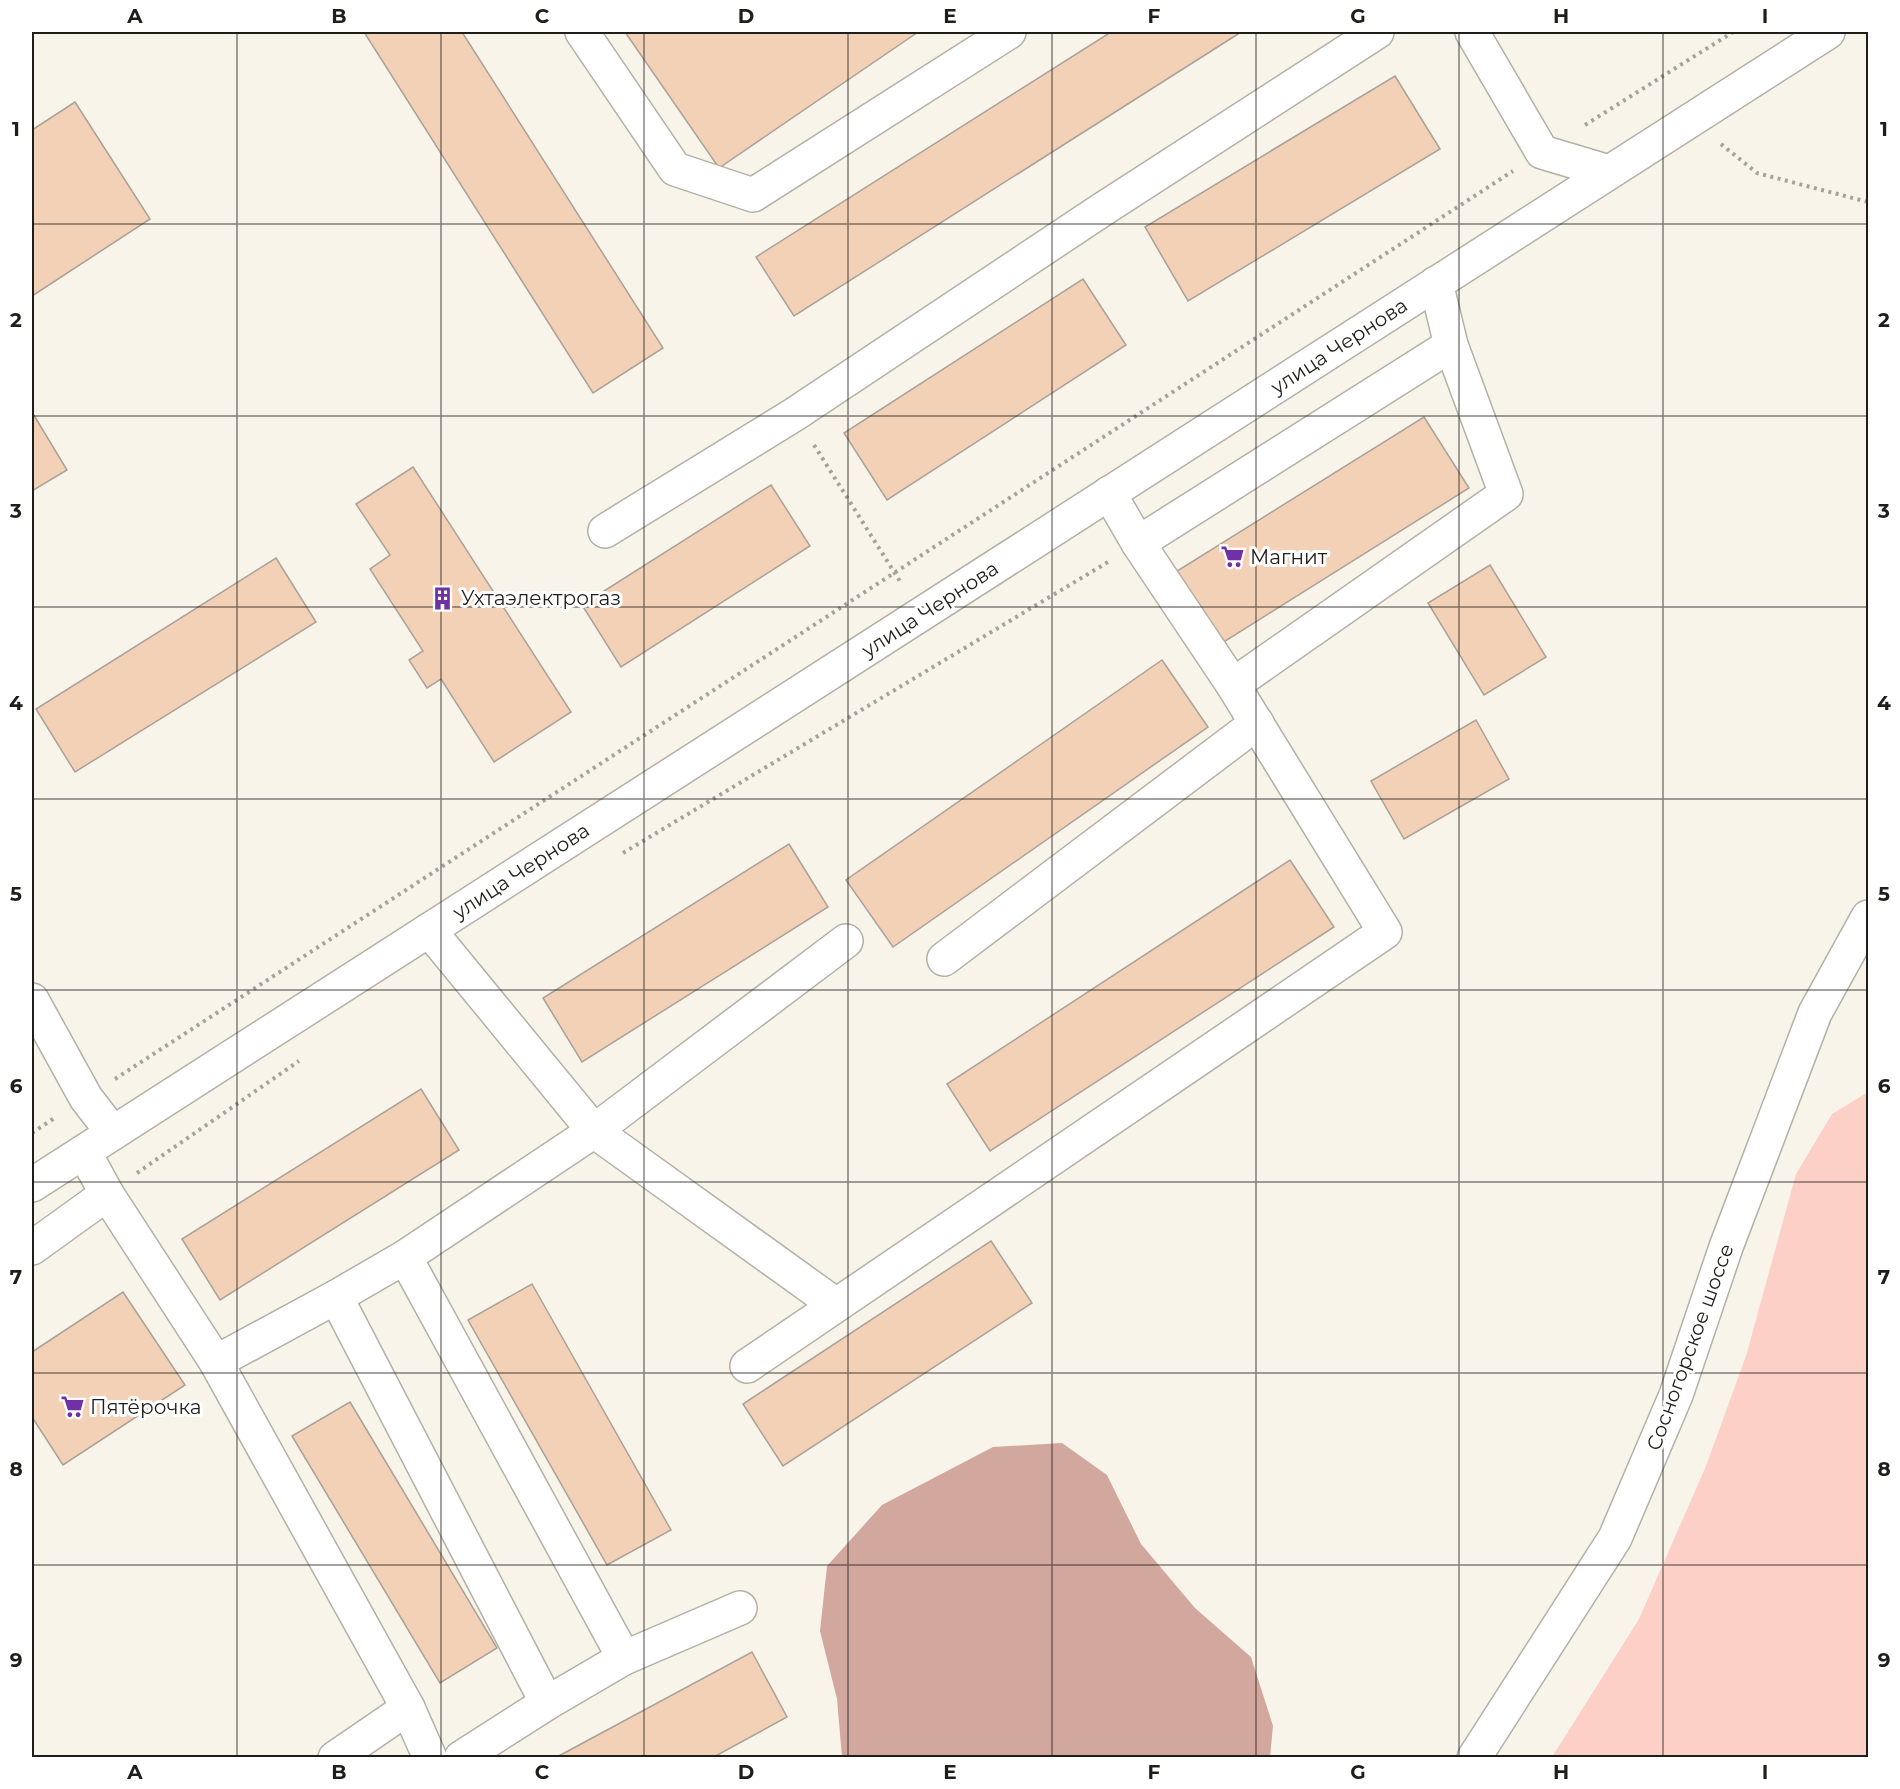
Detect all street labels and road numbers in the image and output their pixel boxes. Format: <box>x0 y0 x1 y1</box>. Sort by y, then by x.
street label: улица Чернова <box>1265 293 1412 400</box>
street label: улица Чернова <box>856 556 1003 663</box>
street label: улица Чернова <box>447 818 594 925</box>
street label: Сосногорское шоссе <box>1641 1240 1739 1454</box>

